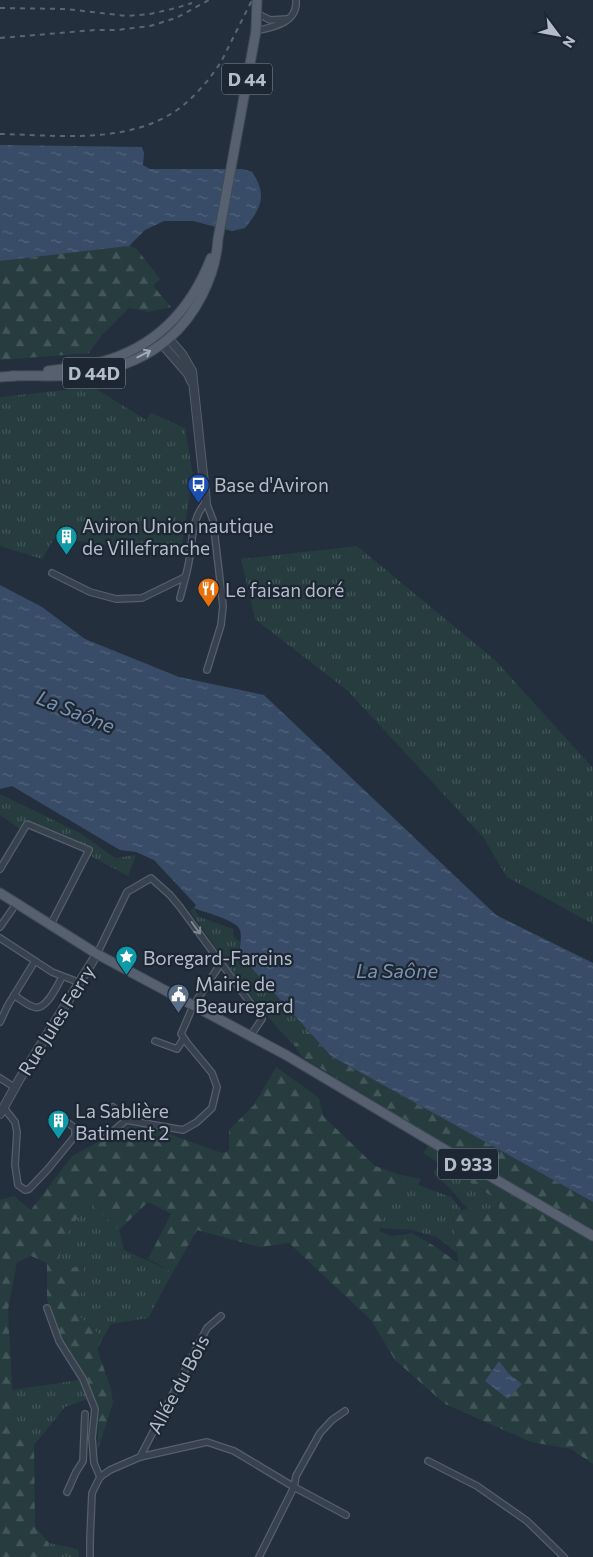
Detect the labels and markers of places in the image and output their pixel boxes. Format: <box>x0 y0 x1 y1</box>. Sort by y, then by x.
bus stop icon: Base d'Aviron <box>186 472 210 503</box>
place label: Base d'Aviron <box>214 473 329 496</box>
place label: Aviron Union nautique de Villefranche <box>82 514 274 559</box>
building icon: Aviron Union nautique de Villefranche <box>54 524 78 555</box>
restaurant icon: Le faisan doré <box>197 577 221 608</box>
place label: Le faisan doré <box>225 578 344 601</box>
place icon: Boregard-Fareins <box>115 945 139 976</box>
place label: Boregard-Fareins <box>143 946 292 969</box>
place label: Mairie de Beauregard <box>195 972 293 1017</box>
public building icon: Mairie de Beauregard <box>167 982 191 1013</box>
place label: La Sablière Batiment 2 <box>75 1099 169 1144</box>
building icon: La Sablière Batiment 2 <box>47 1109 71 1140</box>

